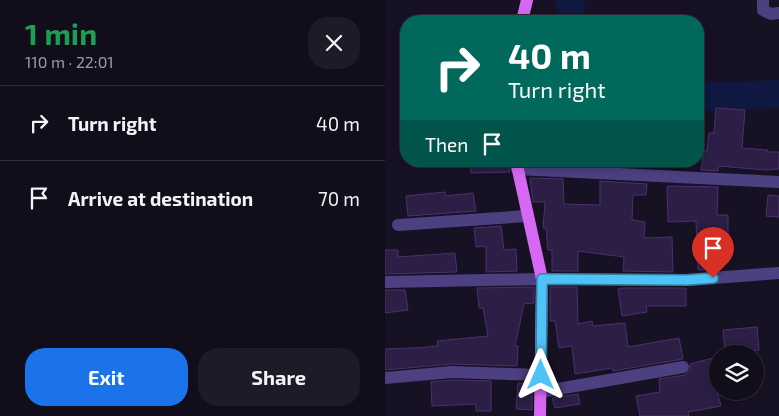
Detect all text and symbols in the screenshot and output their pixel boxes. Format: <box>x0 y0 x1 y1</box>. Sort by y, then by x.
text: 1 min <box>25 15 97 51</box>
button: close <box>308 17 360 69</box>
text: 40 m <box>508 34 591 76</box>
icon: right <box>425 35 490 100</box>
text: 110 m · 22:01 <box>25 52 114 71</box>
text: Turn right <box>508 76 606 102</box>
icon: right <box>25 109 53 137</box>
text: Turn right <box>68 112 156 135</box>
text: 40 m <box>316 112 360 135</box>
icon: arrive <box>478 130 506 158</box>
text: Then <box>425 133 468 156</box>
icon: arrive <box>25 184 53 212</box>
text: Arrive at destination <box>68 187 253 210</box>
text: 70 m <box>318 187 360 210</box>
pin <box>692 227 734 278</box>
icon: arrive <box>699 234 727 262</box>
map controls <box>709 345 764 400</box>
button: layers <box>709 345 764 400</box>
button: Exit <box>25 348 188 406</box>
button: Share <box>198 348 360 406</box>
position arrow <box>514 348 566 400</box>

